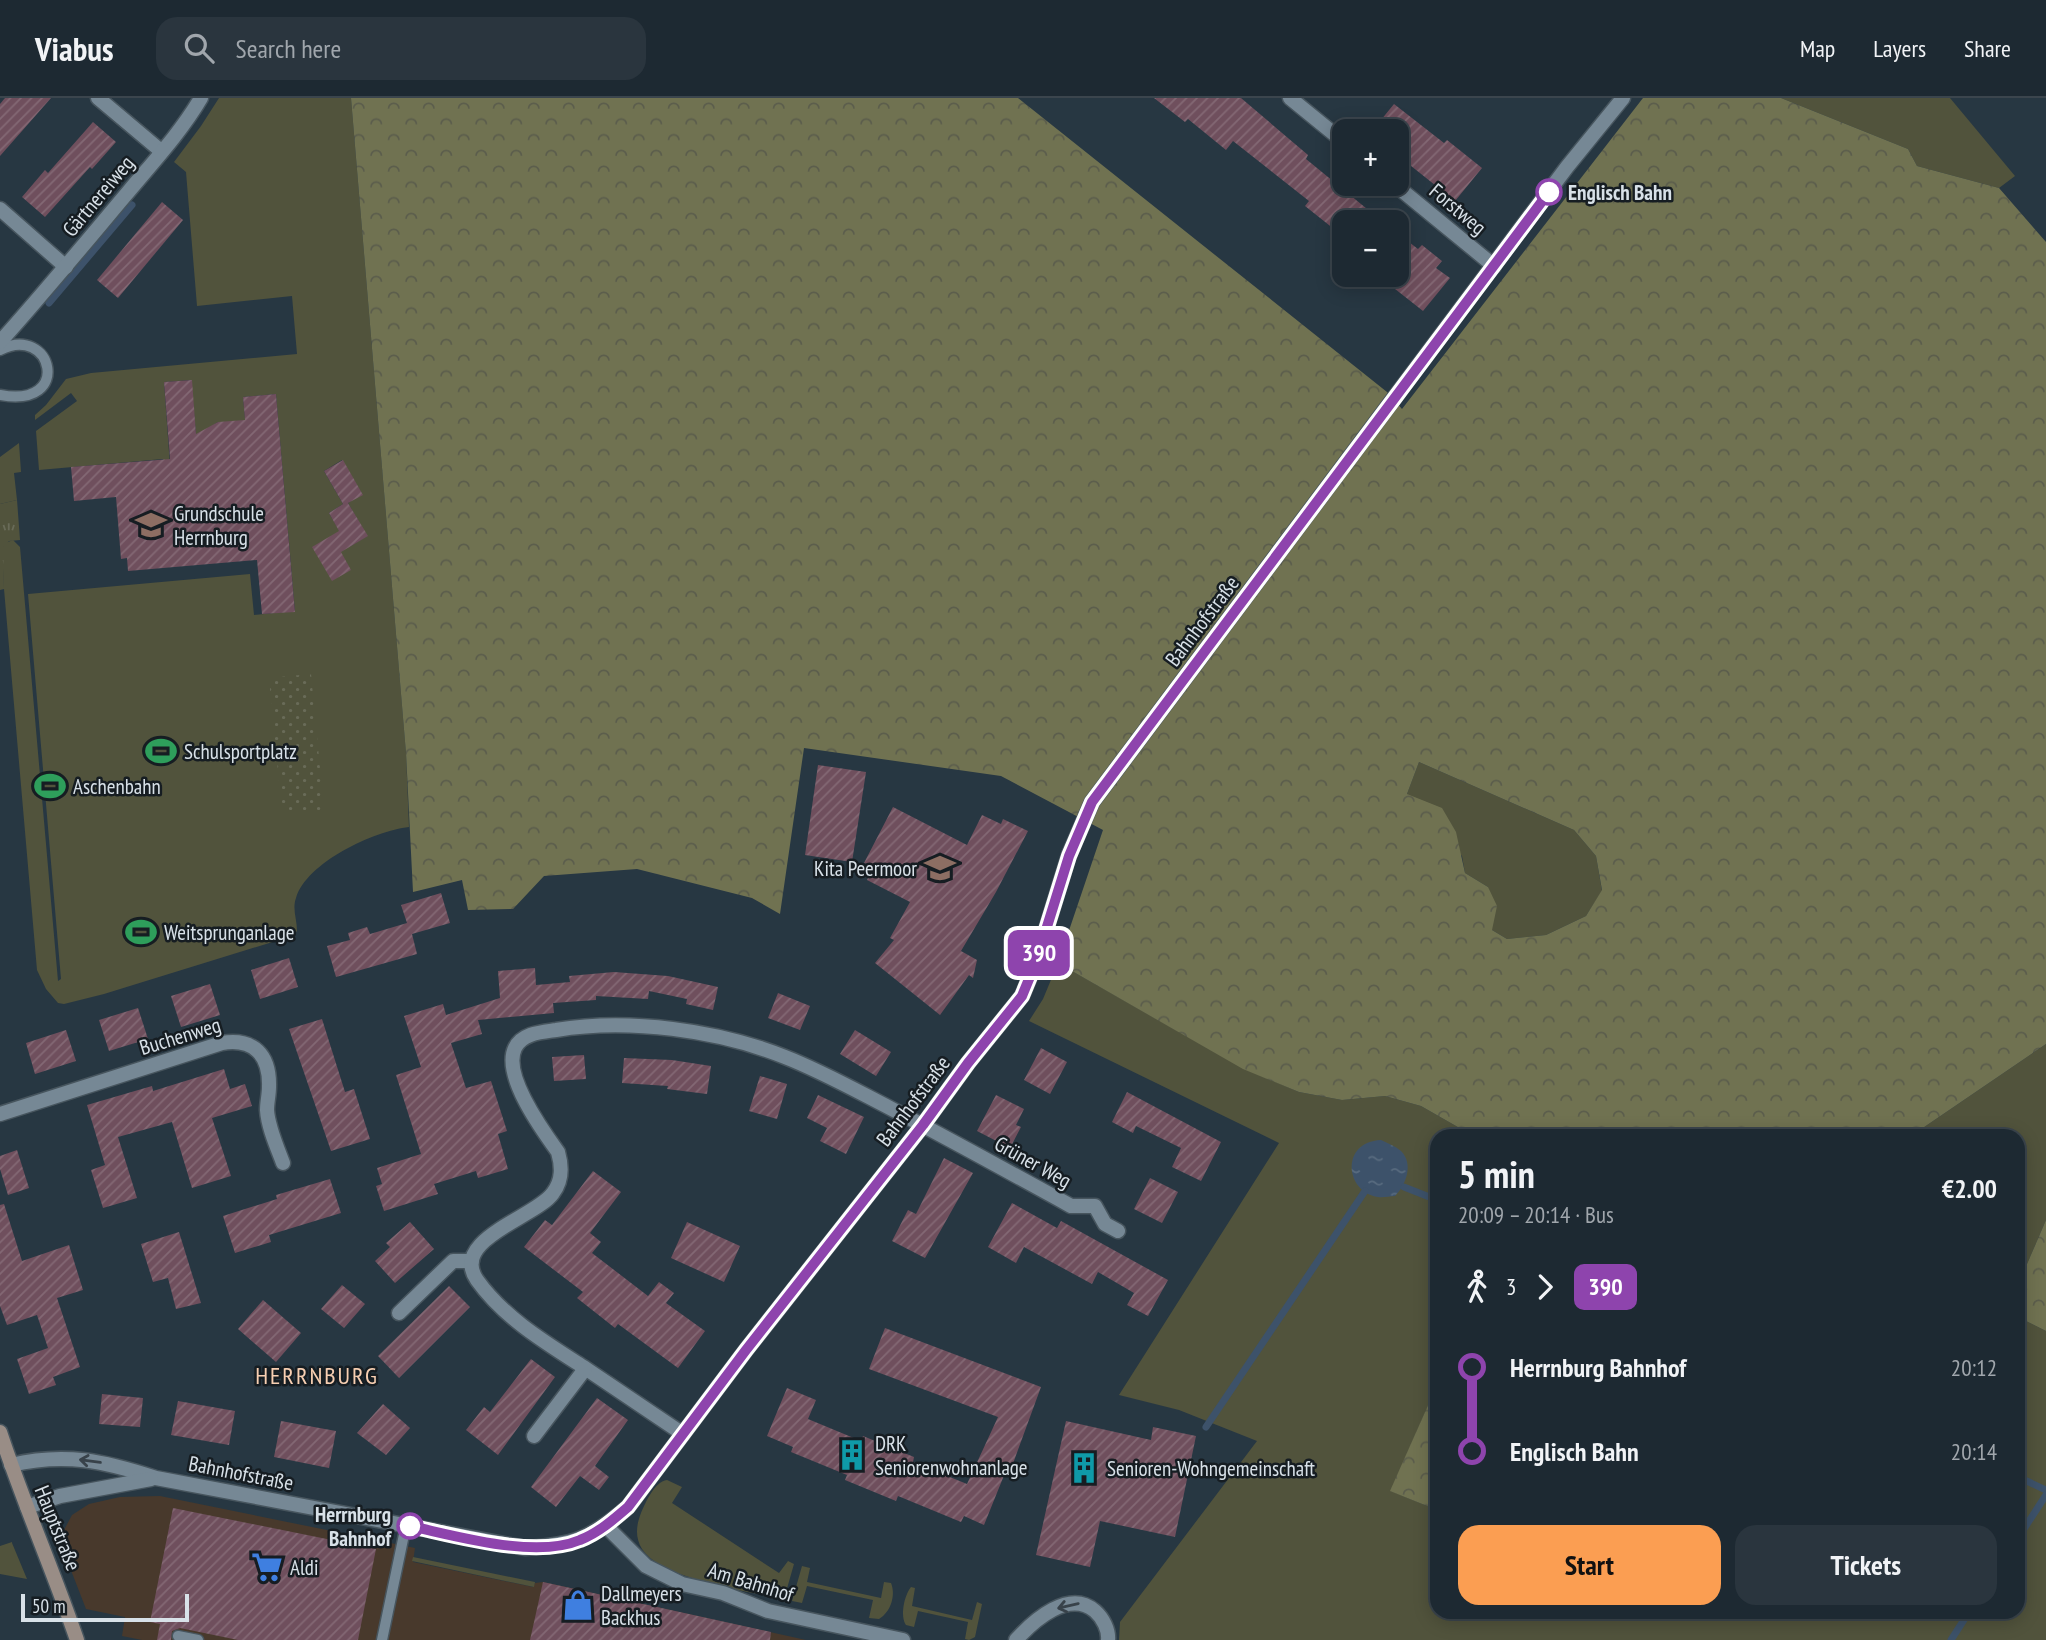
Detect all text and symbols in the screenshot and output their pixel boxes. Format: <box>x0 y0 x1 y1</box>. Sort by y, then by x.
search box <box>156 17 646 80</box>
text: Viabus <box>35 27 114 70</box>
icon: search <box>180 29 218 67</box>
text: Search here <box>236 32 341 65</box>
text: Map <box>1800 33 1835 64</box>
text: Layers <box>1873 33 1926 64</box>
text: Share <box>1964 33 2011 64</box>
map controls <box>1332 119 1409 287</box>
button: + <box>1332 119 1409 196</box>
street label: Gärtnereiweg <box>56 150 140 242</box>
street label: Forstweg <box>1424 177 1492 241</box>
marker: Englisch Bahn <box>1536 179 1562 205</box>
place label: Englisch Bahn <box>1568 179 1672 206</box>
button: − <box>1332 210 1409 287</box>
place label: Grundschule Herrnburg <box>174 500 264 551</box>
school or university icon: Grundschule Herrnburg <box>134 508 168 542</box>
street label: Bahnhofstraße <box>1159 570 1245 672</box>
sports icon: Schulsportplatz <box>144 734 178 768</box>
place label: Schulsportplatz <box>184 738 297 765</box>
sports icon: Aschenbahn <box>33 769 67 803</box>
place label: Aschenbahn <box>73 773 161 800</box>
school or university icon: Kita Peermoor <box>923 851 957 885</box>
place label: Kita Peermoor <box>814 855 917 882</box>
sports icon: Weitsprunganlage <box>124 915 158 949</box>
place label: Weitsprunganlage <box>164 919 294 946</box>
line badge: 390 <box>999 930 1079 976</box>
text: 390 <box>1022 937 1056 968</box>
street label: Buchenweg <box>136 1011 224 1061</box>
street label: Bahnhofstraße <box>870 1050 956 1152</box>
street label: Grüner Weg <box>990 1130 1076 1194</box>
text: 5 min <box>1458 1149 1535 1198</box>
text: €2.00 <box>1942 1172 1997 1205</box>
text: 20:09 – 20:14 · Bus <box>1458 1200 1614 1229</box>
icon: walk <box>1458 1268 1496 1306</box>
icon: forward <box>1526 1268 1564 1306</box>
text: 390 <box>1588 1271 1623 1302</box>
text: 3 <box>1506 1272 1516 1301</box>
text: Herrnburg Bahnhof <box>1510 1351 1686 1384</box>
text: 20:12 <box>1951 1353 1997 1382</box>
district label: HERRNBURG <box>255 1360 379 1391</box>
place label: DRK Seniorenwohnanlage <box>875 1430 1028 1481</box>
text: Englisch Bahn <box>1510 1435 1639 1468</box>
text: 20:14 <box>1951 1437 1997 1466</box>
building icon: DRK Seniorenwohnanlage <box>835 1438 869 1472</box>
street label: Bahnhofstraße <box>186 1450 296 1496</box>
building icon: Senioren-Wohngemeinschaft <box>1067 1451 1101 1485</box>
one-way arrow <box>79 1454 102 1467</box>
place label: Senioren-Wohngemeinschaft <box>1107 1455 1315 1482</box>
street label: Hauptstraße <box>29 1481 87 1575</box>
place label: Herrnburg Bahnhof <box>315 1501 392 1552</box>
marker: Herrnburg Bahnhof <box>397 1513 423 1539</box>
button: Start <box>1458 1525 1721 1605</box>
button: Tickets <box>1735 1525 1997 1605</box>
supermarket icon: Aldi <box>250 1550 284 1584</box>
place label: Aldi <box>290 1554 318 1581</box>
street label: Am Bahnhof <box>705 1556 798 1608</box>
place label: Dallmeyers Backhus <box>601 1580 682 1631</box>
shop icon: Dallmeyers Backhus <box>561 1588 595 1622</box>
scale bar <box>21 1591 189 1623</box>
text: 50 m <box>32 1594 66 1618</box>
one-way arrow <box>1057 1600 1080 1614</box>

